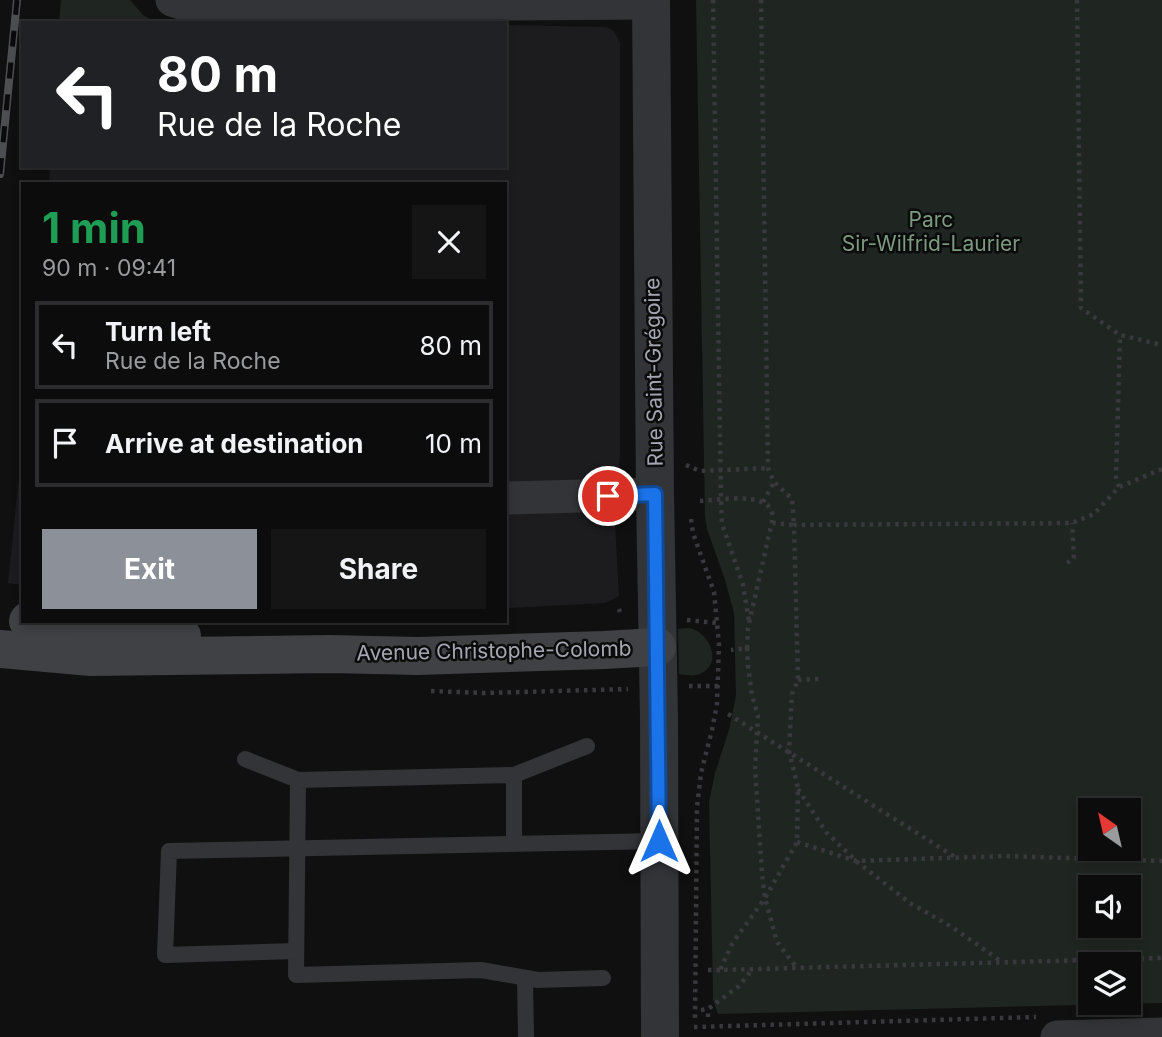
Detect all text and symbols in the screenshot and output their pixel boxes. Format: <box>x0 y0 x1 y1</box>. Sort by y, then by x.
text: 80 m <box>157 45 278 104</box>
icon: left <box>42 49 133 140</box>
text: Rue de la Roche <box>157 105 401 144</box>
text: 1 min <box>42 202 146 253</box>
button: close <box>412 205 486 279</box>
park label: Parc Sir-Wilfrid-Laurier <box>842 207 1020 256</box>
text: 90 m · 09:41 <box>42 254 176 282</box>
street label: Rue Saint-Grégoire <box>639 277 668 467</box>
text: Turn left <box>105 316 211 347</box>
icon: left <box>46 326 84 364</box>
text: 80 m <box>419 330 482 361</box>
text: Rue de la Roche <box>105 347 281 375</box>
icon: arrive <box>46 424 84 462</box>
text: Arrive at destination <box>105 428 364 459</box>
text: 10 m <box>425 428 482 459</box>
pin <box>578 466 638 526</box>
icon: arrive <box>589 477 627 515</box>
button: Exit <box>42 529 257 609</box>
button: Share <box>271 529 486 609</box>
street label: Avenue Christophe-Colomb <box>356 636 632 665</box>
north arrow <box>1078 798 1141 861</box>
map controls <box>1078 798 1141 1015</box>
position arrow <box>622 804 696 878</box>
button: sound <box>1078 875 1141 938</box>
button: layers <box>1078 952 1141 1015</box>

